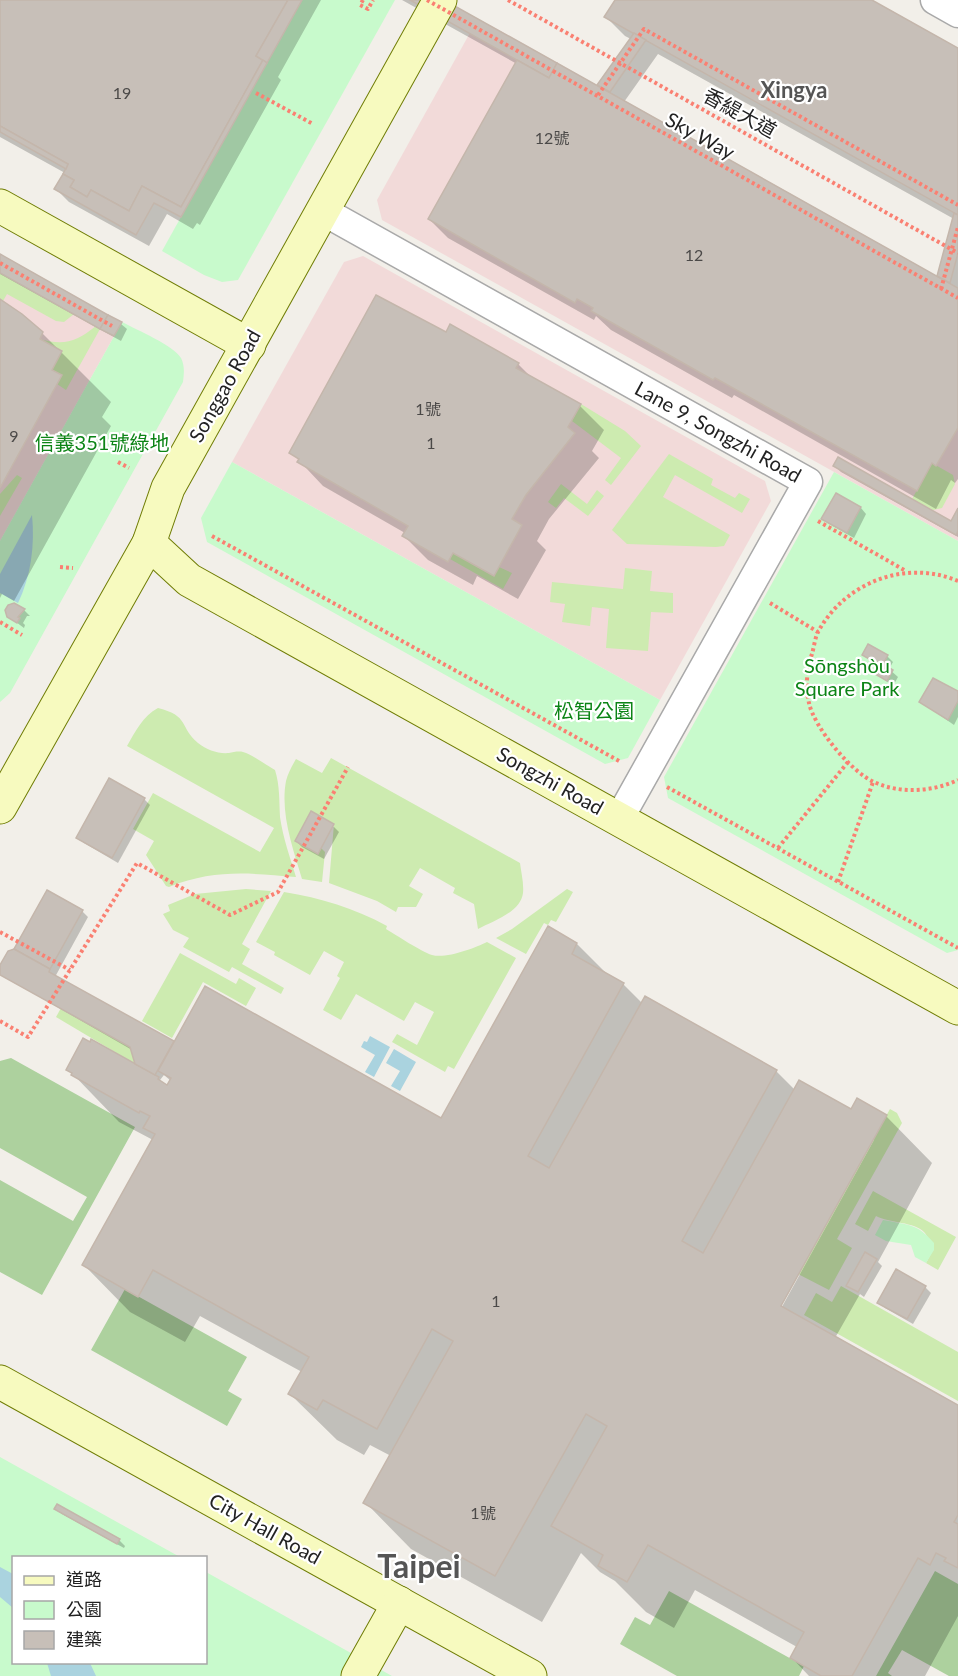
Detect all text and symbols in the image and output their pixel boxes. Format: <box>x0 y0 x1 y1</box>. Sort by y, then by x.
district label: Xingya <box>761 76 827 103</box>
street label: 香緹大道 <box>700 82 781 142</box>
house number: 19 <box>113 83 131 102</box>
street label: Sky Way <box>662 106 740 164</box>
house number: 12號 <box>535 128 569 147</box>
house number: 12 <box>685 245 703 264</box>
street label: Songgao Road <box>183 325 265 446</box>
street label: Lane 9, Songzhi Road <box>631 375 806 487</box>
house number: 1號 <box>415 399 441 418</box>
house number: 9 <box>9 426 19 445</box>
park label: 信義351號綠地 <box>35 430 169 454</box>
house number: 1 <box>426 433 436 452</box>
park label: Sōngshòu Square Park <box>795 653 900 700</box>
park label: 松智公園 <box>554 698 634 722</box>
street label: Songzhi Road <box>493 741 608 819</box>
house number: 1 <box>491 1291 501 1310</box>
street label: City Hall Road <box>205 1488 326 1569</box>
house number: 1號 <box>470 1503 496 1522</box>
district label: Taipei <box>377 1546 461 1585</box>
legend <box>12 1556 207 1664</box>
text: 道路 <box>66 1568 102 1590</box>
text: 公園 <box>66 1598 102 1620</box>
text: 建築 <box>66 1628 102 1650</box>

